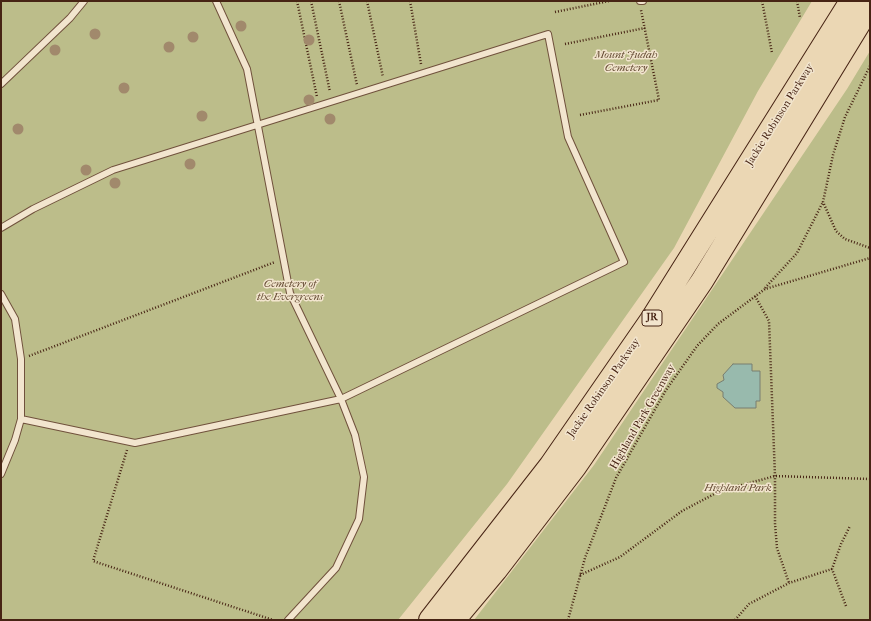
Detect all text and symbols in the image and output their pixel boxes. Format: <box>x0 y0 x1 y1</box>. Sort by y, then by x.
park label: Mount Judah Cemetery <box>595 48 657 74</box>
street label: Jackie Robinson Parkway <box>743 61 817 169</box>
park label: Cemetery of the Evergreens <box>257 277 323 303</box>
road number: JR <box>642 310 662 326</box>
street label: Jackie Robinson Parkway <box>565 336 643 440</box>
street label: Highland Park Greenway <box>607 362 679 472</box>
park label: Highland Park <box>704 481 772 495</box>

